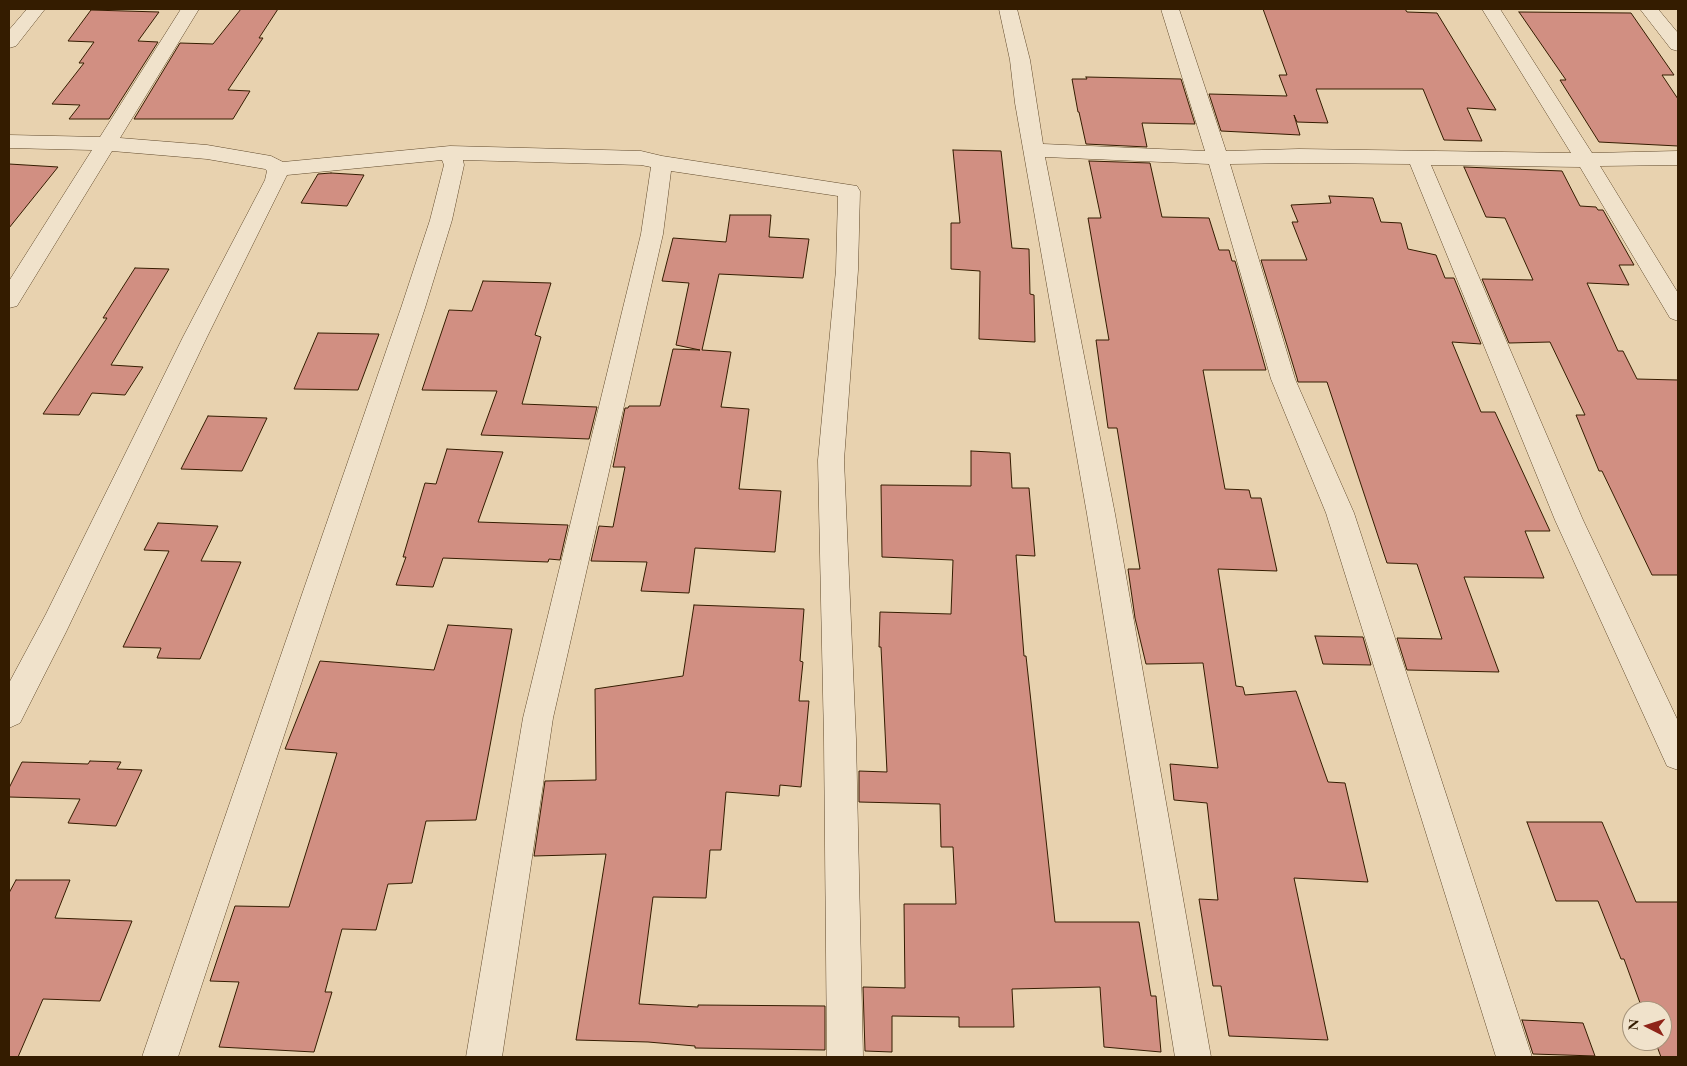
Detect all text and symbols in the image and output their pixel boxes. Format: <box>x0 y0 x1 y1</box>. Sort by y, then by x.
north arrow <box>1622 1001 1672 1051</box>
text: N <box>1624 1018 1643 1031</box>

